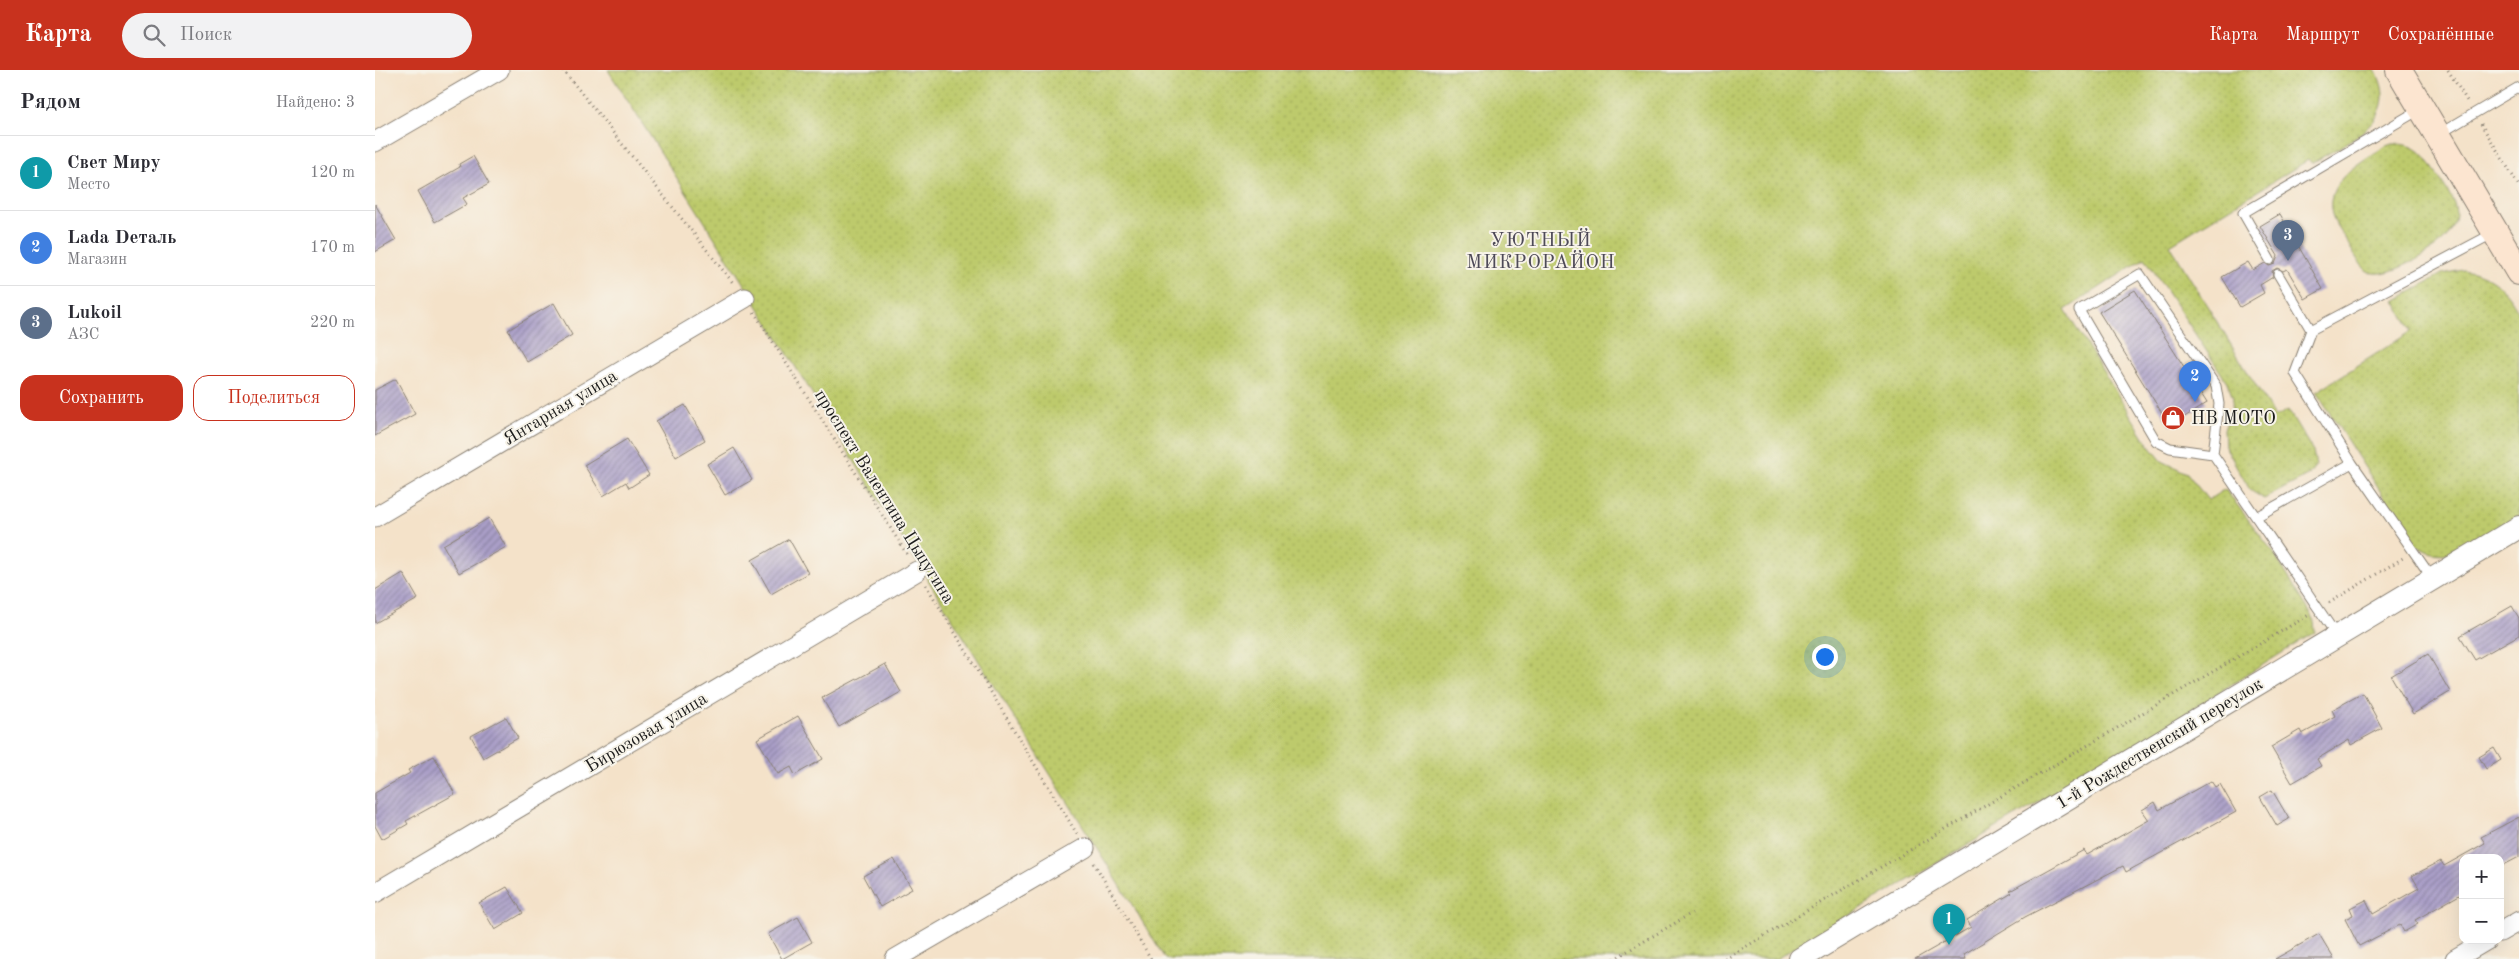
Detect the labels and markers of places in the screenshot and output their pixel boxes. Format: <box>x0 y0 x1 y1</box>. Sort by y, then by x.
pin: 3 <box>2272 220 2304 261</box>
pin: 2 <box>2179 361 2211 402</box>
shop icon: HB MOTO <box>2160 405 2186 431</box>
place label: HB MOTO <box>2191 410 2276 428</box>
pin: 1 <box>1933 904 1965 945</box>

